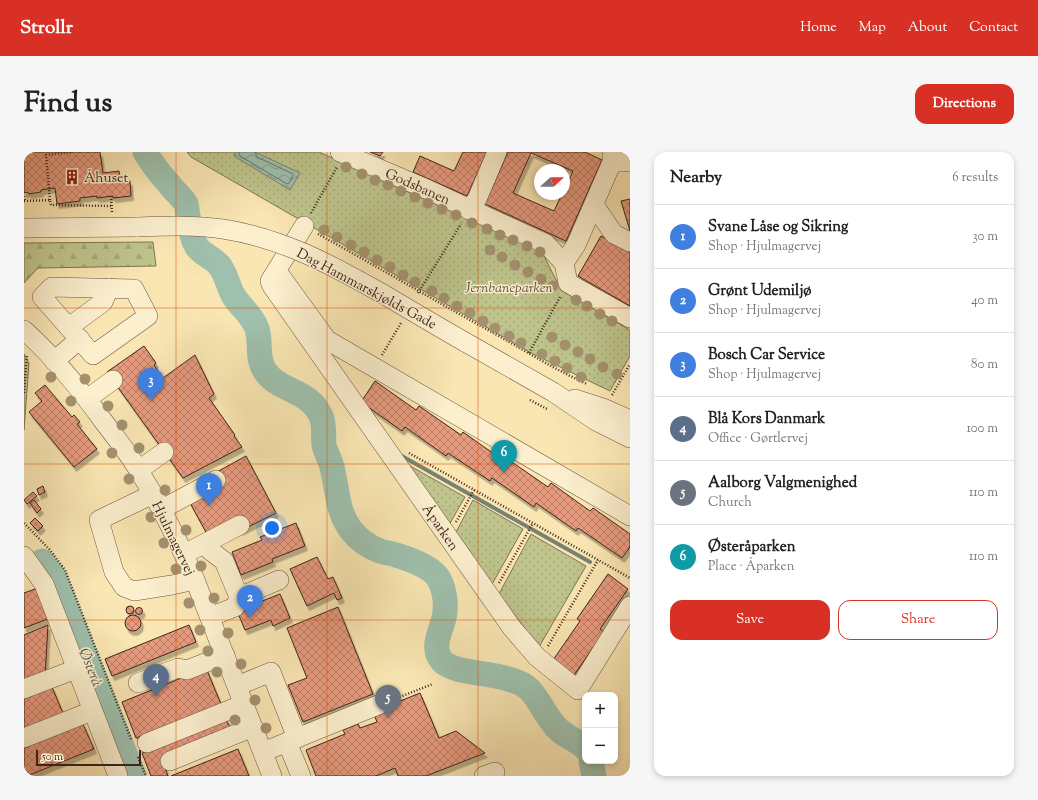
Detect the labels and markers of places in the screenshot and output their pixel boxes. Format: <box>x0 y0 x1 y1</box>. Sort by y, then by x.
building icon: Åhuset <box>63 168 81 186</box>
place label: Åhuset <box>84 169 128 189</box>
pin: 3 <box>138 368 164 401</box>
pin: 6 <box>491 440 517 473</box>
pin: 1 <box>196 473 222 506</box>
pin: 2 <box>237 585 263 618</box>
pin: 4 <box>143 664 169 697</box>
pin: 5 <box>375 685 401 718</box>

